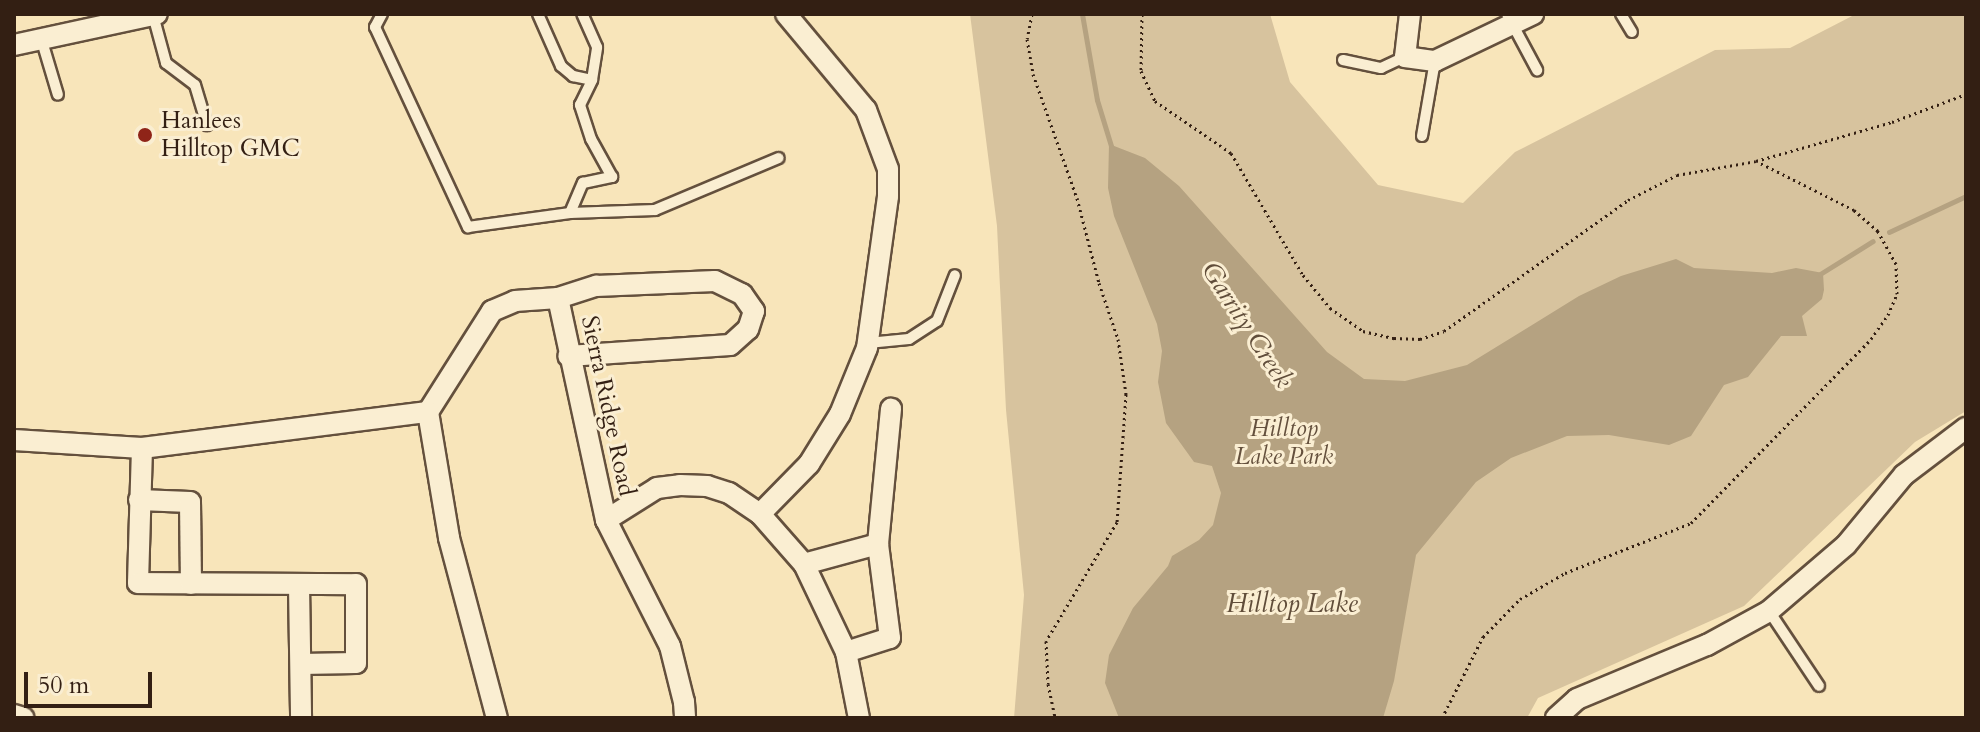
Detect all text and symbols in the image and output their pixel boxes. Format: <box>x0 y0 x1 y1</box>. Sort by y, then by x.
place label: Hanlees Hilltop GMC <box>161 107 300 163</box>
marker: Hanlees Hilltop GMC <box>136 126 154 144</box>
water label: Garrity Creek <box>1195 256 1299 394</box>
street label: Sierra Ridge Road <box>575 313 641 499</box>
park label: Hilltop Lake Park <box>1235 415 1333 471</box>
water label: Hilltop Lake <box>1226 588 1358 620</box>
scale bar <box>28 656 156 706</box>
text: 50 m <box>38 669 89 702</box>

